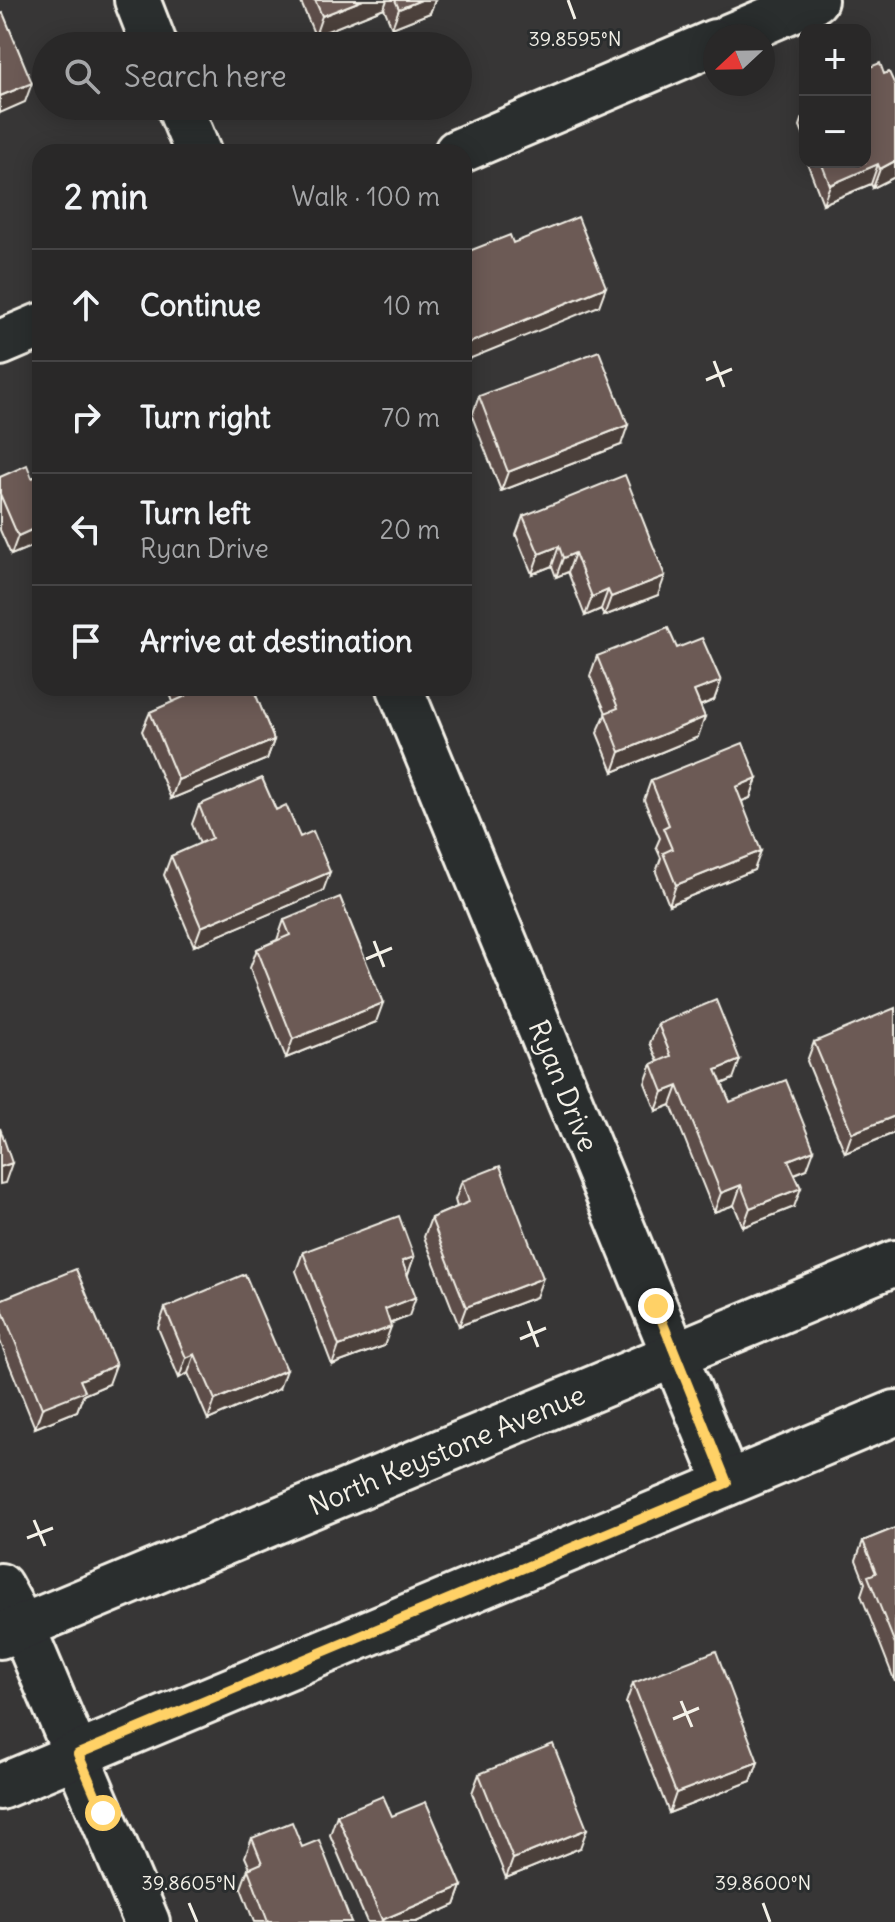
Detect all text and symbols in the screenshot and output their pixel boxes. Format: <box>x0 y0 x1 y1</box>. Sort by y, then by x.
north arrow <box>703 24 775 96</box>
map controls <box>799 24 871 168</box>
button: + <box>799 24 871 96</box>
text: 39.8595°N <box>528 26 622 51</box>
search box <box>32 32 472 120</box>
icon: search <box>60 54 104 98</box>
text: Search here <box>124 57 287 95</box>
button: − <box>799 96 871 168</box>
text: 2 min <box>64 175 148 218</box>
text: Walk · 100 m <box>292 180 440 213</box>
icon: ahead <box>64 283 108 327</box>
text: Continue <box>140 286 261 324</box>
text: 10 m <box>384 289 440 322</box>
icon: right <box>64 395 108 439</box>
text: Turn right <box>140 398 271 436</box>
text: 70 m <box>381 401 440 434</box>
text: Turn left <box>140 494 251 532</box>
icon: left <box>64 507 108 551</box>
text: 20 m <box>380 513 440 546</box>
text: Ryan Drive <box>140 532 269 565</box>
icon: arrive <box>64 619 108 663</box>
text: Arrive at destination <box>140 622 412 660</box>
street label: Ryan Drive <box>521 1015 607 1157</box>
route end <box>638 1288 674 1324</box>
street label: North Keystone Avenue <box>303 1376 590 1523</box>
route start <box>85 1795 121 1831</box>
text: 39.8605°N <box>142 1870 236 1895</box>
text: 39.8600°N <box>715 1870 811 1895</box>

